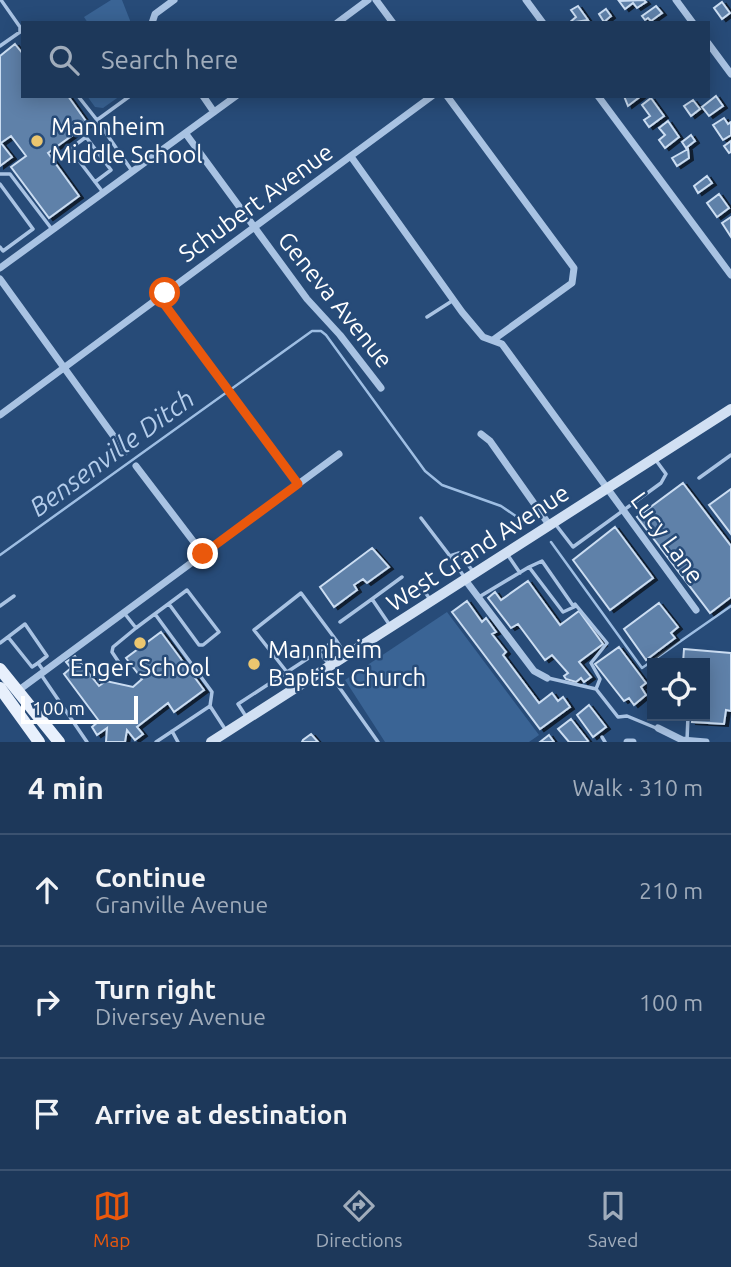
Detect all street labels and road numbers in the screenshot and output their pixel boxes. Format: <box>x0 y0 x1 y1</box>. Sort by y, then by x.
street label: Schubert Avenue <box>174 138 338 267</box>
street label: Geneva Avenue <box>273 226 398 373</box>
street label: West Grand Avenue <box>382 479 574 617</box>
street label: Lucy Lane <box>625 487 709 588</box>

